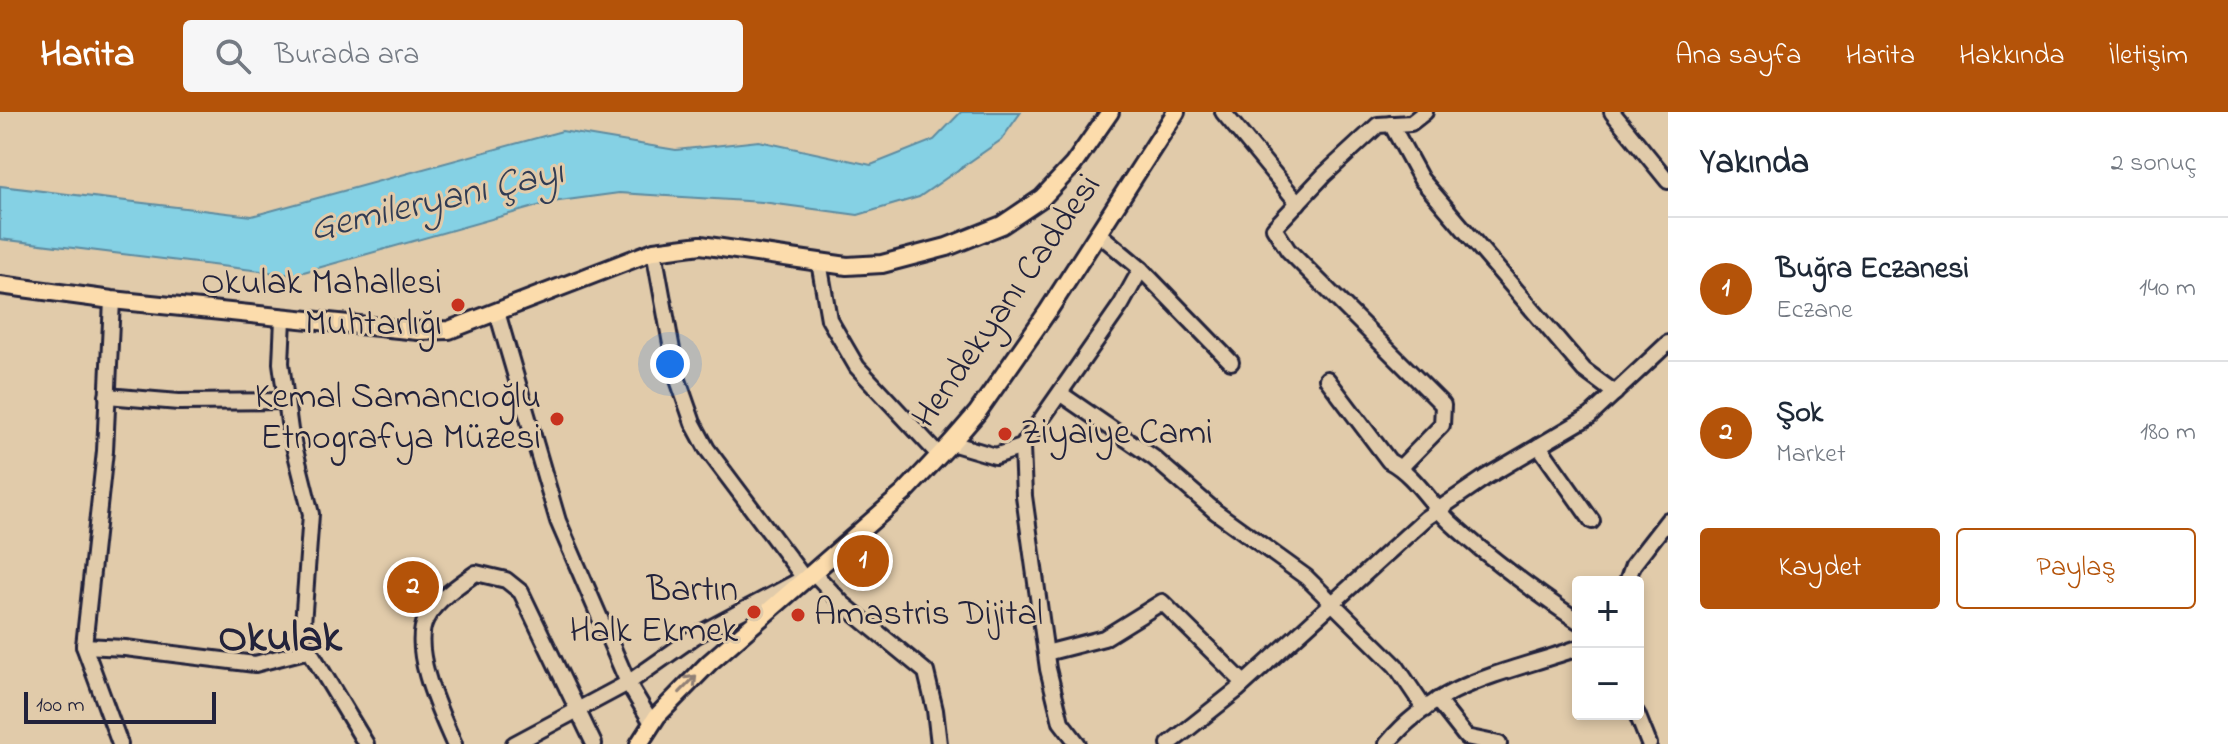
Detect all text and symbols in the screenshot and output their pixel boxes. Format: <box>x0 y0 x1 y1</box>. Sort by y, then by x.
search box <box>183 20 743 92</box>
text: Harita <box>40 28 135 84</box>
icon: search <box>211 34 255 78</box>
text: Burada ara <box>275 34 420 78</box>
text: Ana sayfa <box>1675 36 1801 77</box>
text: Harita <box>1845 36 1915 77</box>
text: Hakkında <box>1959 36 2065 77</box>
text: İletişim <box>2109 36 2188 77</box>
text: Yakında <box>1700 139 1809 189</box>
water label: Gemileryanı Çayı <box>305 145 570 258</box>
text: 2 sonuç <box>2111 145 2196 183</box>
street label: Hendekyanı Caddesi <box>900 164 1116 440</box>
text: Buğra Eczanesi <box>1776 248 1969 292</box>
place label: Okulak Mahallesi Muhtarlığı <box>201 258 442 352</box>
text: 1 <box>1722 270 1730 308</box>
text: 140 m <box>2139 270 2196 308</box>
text: Eczane <box>1776 292 1853 330</box>
marker: Okulak Mahallesi Muhtarlığı <box>449 296 467 314</box>
your location <box>650 344 690 384</box>
place label: Kemal Samancıoğlu Etnografya Müzesi <box>255 372 541 466</box>
text: Şok <box>1776 392 1823 436</box>
place label: Ziyaiye Cami <box>1021 408 1213 461</box>
marker: Kemal Samancıoğlu Etnografya Müzesi <box>548 410 566 428</box>
text: 2 <box>1720 414 1732 452</box>
text: 180 m <box>2140 414 2196 452</box>
marker: Ziyaiye Cami <box>996 425 1014 443</box>
text: Market <box>1776 436 1846 474</box>
button: Kaydet <box>1700 528 1940 609</box>
button: Paylaş <box>1956 528 2196 609</box>
pin: 1 <box>837 531 889 591</box>
pin: 2 <box>387 557 439 617</box>
place label: Bartın Halk Ekmek <box>569 565 738 659</box>
map controls <box>1572 576 1644 720</box>
button: + <box>1572 576 1644 648</box>
place label: Amastris Dijital <box>814 589 1043 642</box>
marker: Bartın Halk Ekmek <box>745 603 763 621</box>
marker: Amastris Dijital <box>789 606 807 624</box>
district label: Okulak <box>218 607 343 671</box>
button: − <box>1572 648 1644 720</box>
one-way arrow <box>678 675 697 694</box>
scale bar <box>24 688 216 724</box>
text: 100 m <box>36 690 85 722</box>

